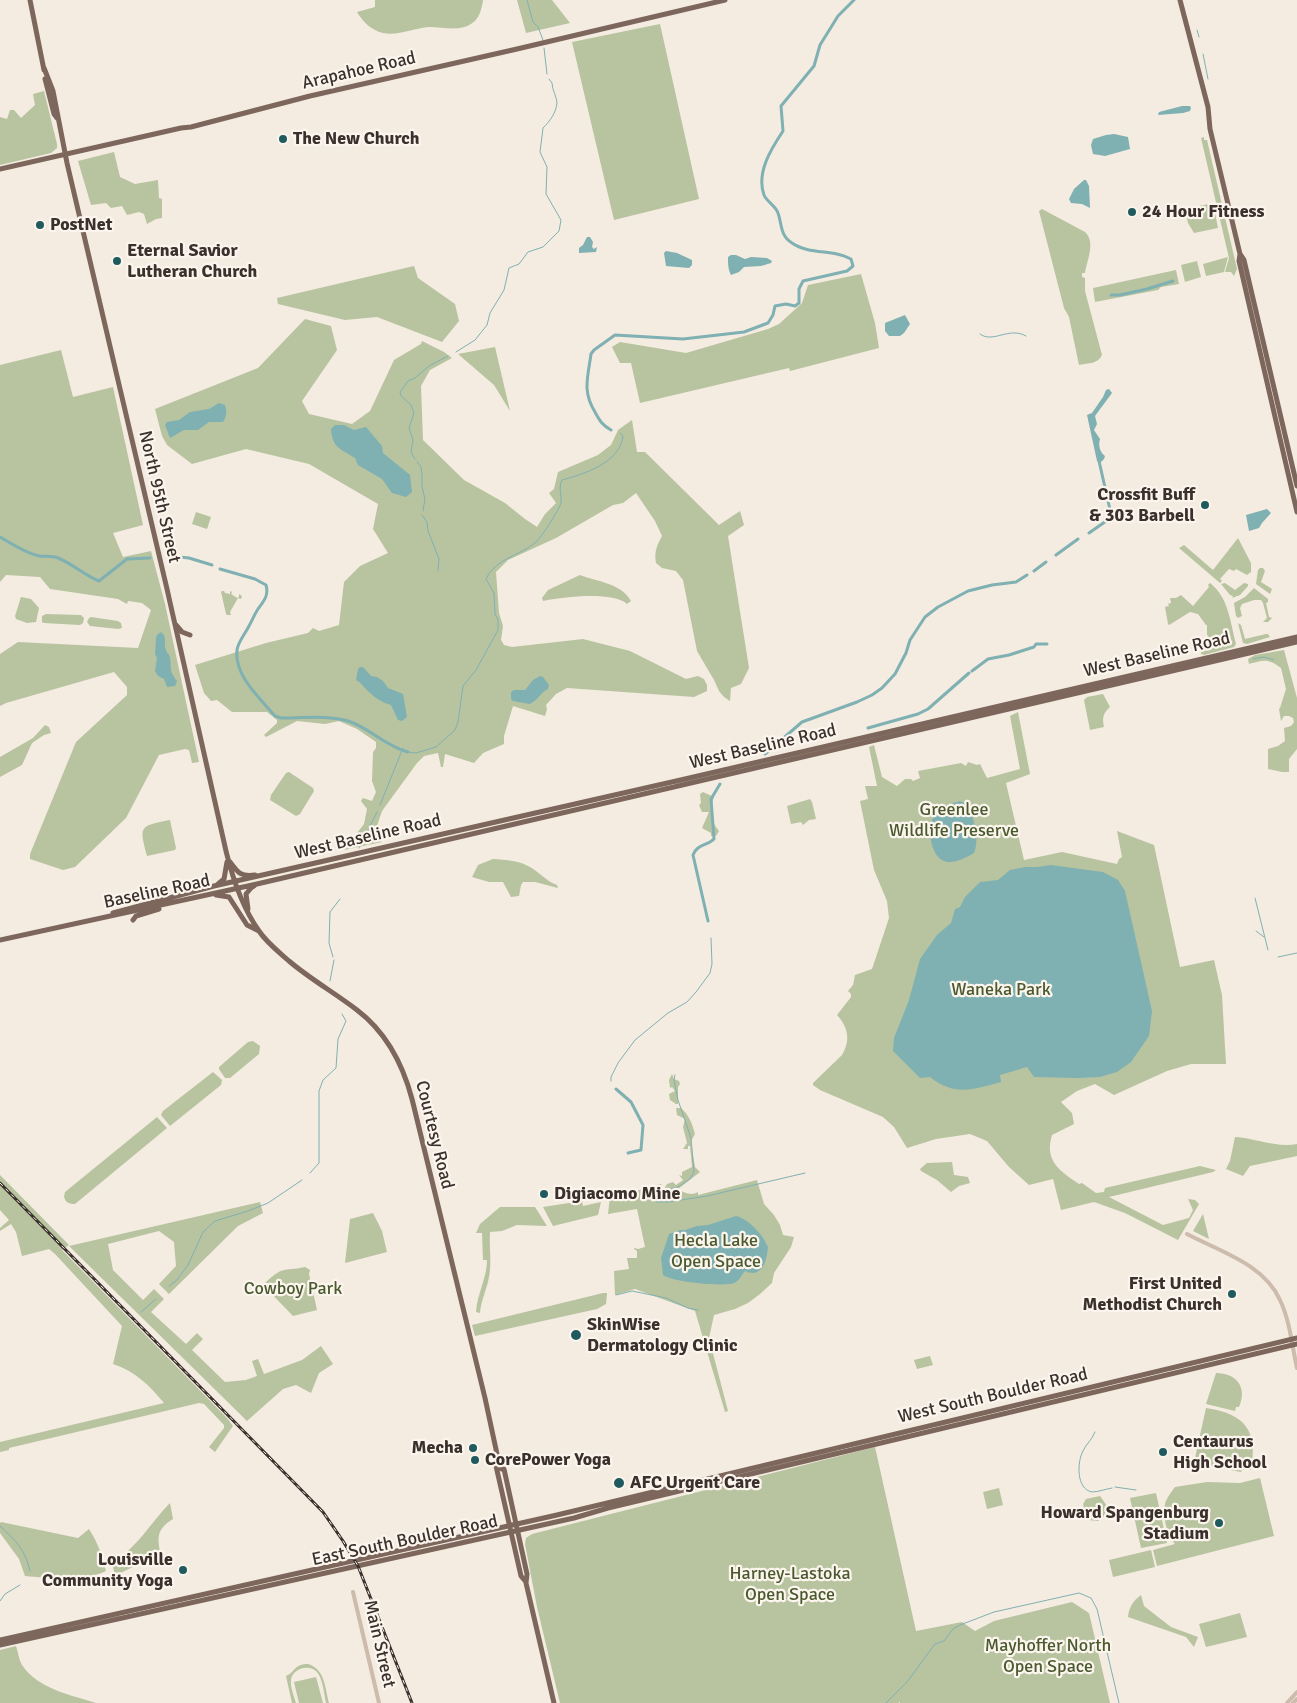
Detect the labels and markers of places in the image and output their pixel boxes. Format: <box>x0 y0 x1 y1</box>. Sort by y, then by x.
place label: The New Church <box>293 128 420 150</box>
marker: The New Church <box>277 133 289 145</box>
place label: 24 Hour Fitness <box>1142 201 1265 223</box>
marker: 24 Hour Fitness <box>1126 206 1138 218</box>
place label: PostNet <box>50 214 113 236</box>
marker: PostNet <box>34 219 46 231</box>
place label: Eternal Savior Lutheran Church <box>127 240 257 282</box>
marker: Eternal Savior Lutheran Church <box>111 255 123 267</box>
place label: Crossfit Buff & 303 Barbell <box>1089 484 1195 526</box>
marker: Crossfit Buff & 303 Barbell <box>1199 499 1211 511</box>
place label: Digiacomo Mine <box>554 1183 680 1205</box>
marker: Digiacomo Mine <box>538 1188 550 1200</box>
place label: First United Methodist Church <box>1083 1273 1222 1316</box>
marker: First United Methodist Church <box>1226 1288 1238 1300</box>
place label: SkinWise Dermatology Clinic <box>587 1314 738 1356</box>
marker: SkinWise Dermatology Clinic <box>569 1328 583 1342</box>
place label: Centaurus High School <box>1173 1431 1267 1474</box>
place label: Mecha <box>412 1437 463 1459</box>
marker: Mecha <box>467 1442 479 1454</box>
marker: Centaurus High School <box>1157 1446 1169 1458</box>
place label: CorePower Yoga <box>485 1449 611 1471</box>
marker: CorePower Yoga <box>469 1454 481 1466</box>
place label: AFC Urgent Care <box>630 1472 760 1494</box>
marker: AFC Urgent Care <box>612 1476 626 1490</box>
place label: Howard Spangenburg Stadium <box>1041 1502 1209 1545</box>
marker: Howard Spangenburg Stadium <box>1213 1517 1225 1529</box>
place label: Louisville Community Yoga <box>42 1549 173 1592</box>
marker: Louisville Community Yoga <box>177 1564 189 1576</box>

